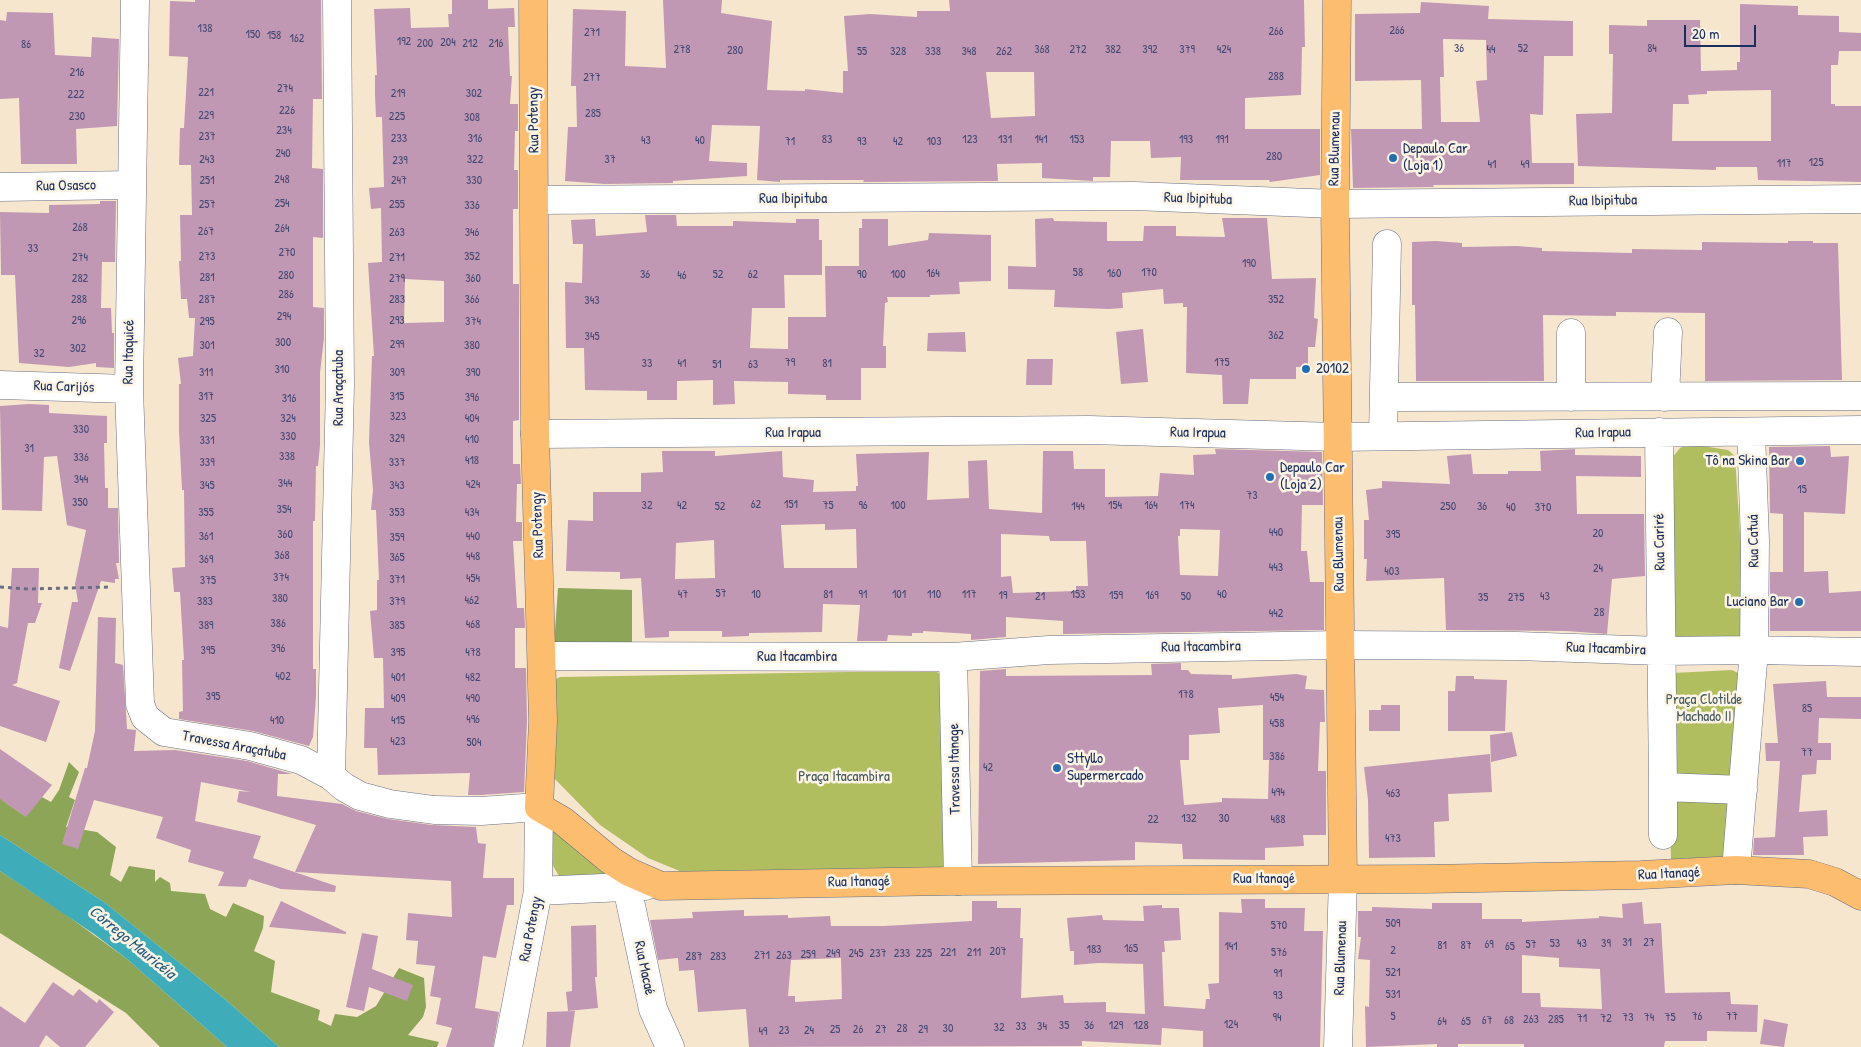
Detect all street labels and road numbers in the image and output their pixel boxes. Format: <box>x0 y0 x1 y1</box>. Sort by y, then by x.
street label: Rua Potengy <box>524 87 544 153</box>
street label: Rua Blumenau <box>1325 112 1345 186</box>
street label: Rua Osasco <box>36 176 96 196</box>
street label: Rua Ibipituba <box>1164 189 1232 209</box>
street label: Rua Ibipituba <box>759 190 827 208</box>
street label: Rua Ibipituba <box>1569 191 1637 211</box>
street label: Rua Itaquicé <box>119 319 139 385</box>
street label: Rua Araçatuba <box>330 350 348 426</box>
street label: Rua Carijós <box>33 377 95 397</box>
street label: Rua Irapua <box>765 424 821 442</box>
street label: Rua Irapua <box>1170 424 1226 442</box>
street label: Rua Irapua <box>1575 424 1631 442</box>
street label: Rua Potengy <box>528 492 548 558</box>
street label: Rua Cariré <box>1651 513 1669 571</box>
street label: Rua Catuá <box>1745 514 1763 568</box>
street label: Rua Blumenau <box>1329 517 1349 591</box>
street label: Rua Itacambira <box>1161 637 1241 657</box>
street label: Rua Itacambira <box>1566 639 1646 659</box>
street label: Rua Itacambira <box>757 648 837 666</box>
street label: Travessa Itanage <box>945 723 965 815</box>
street label: Travessa Araçatuba <box>181 727 287 765</box>
street label: Rua Itanagé <box>1638 863 1700 885</box>
street label: Rua Itanagé <box>1233 870 1295 888</box>
street label: Rua Itanagé <box>828 872 890 892</box>
street label: Rua Potengy <box>516 895 546 963</box>
street label: Rua Blumenau <box>1331 920 1351 996</box>
street label: Rua Macaé <box>630 939 658 997</box>

